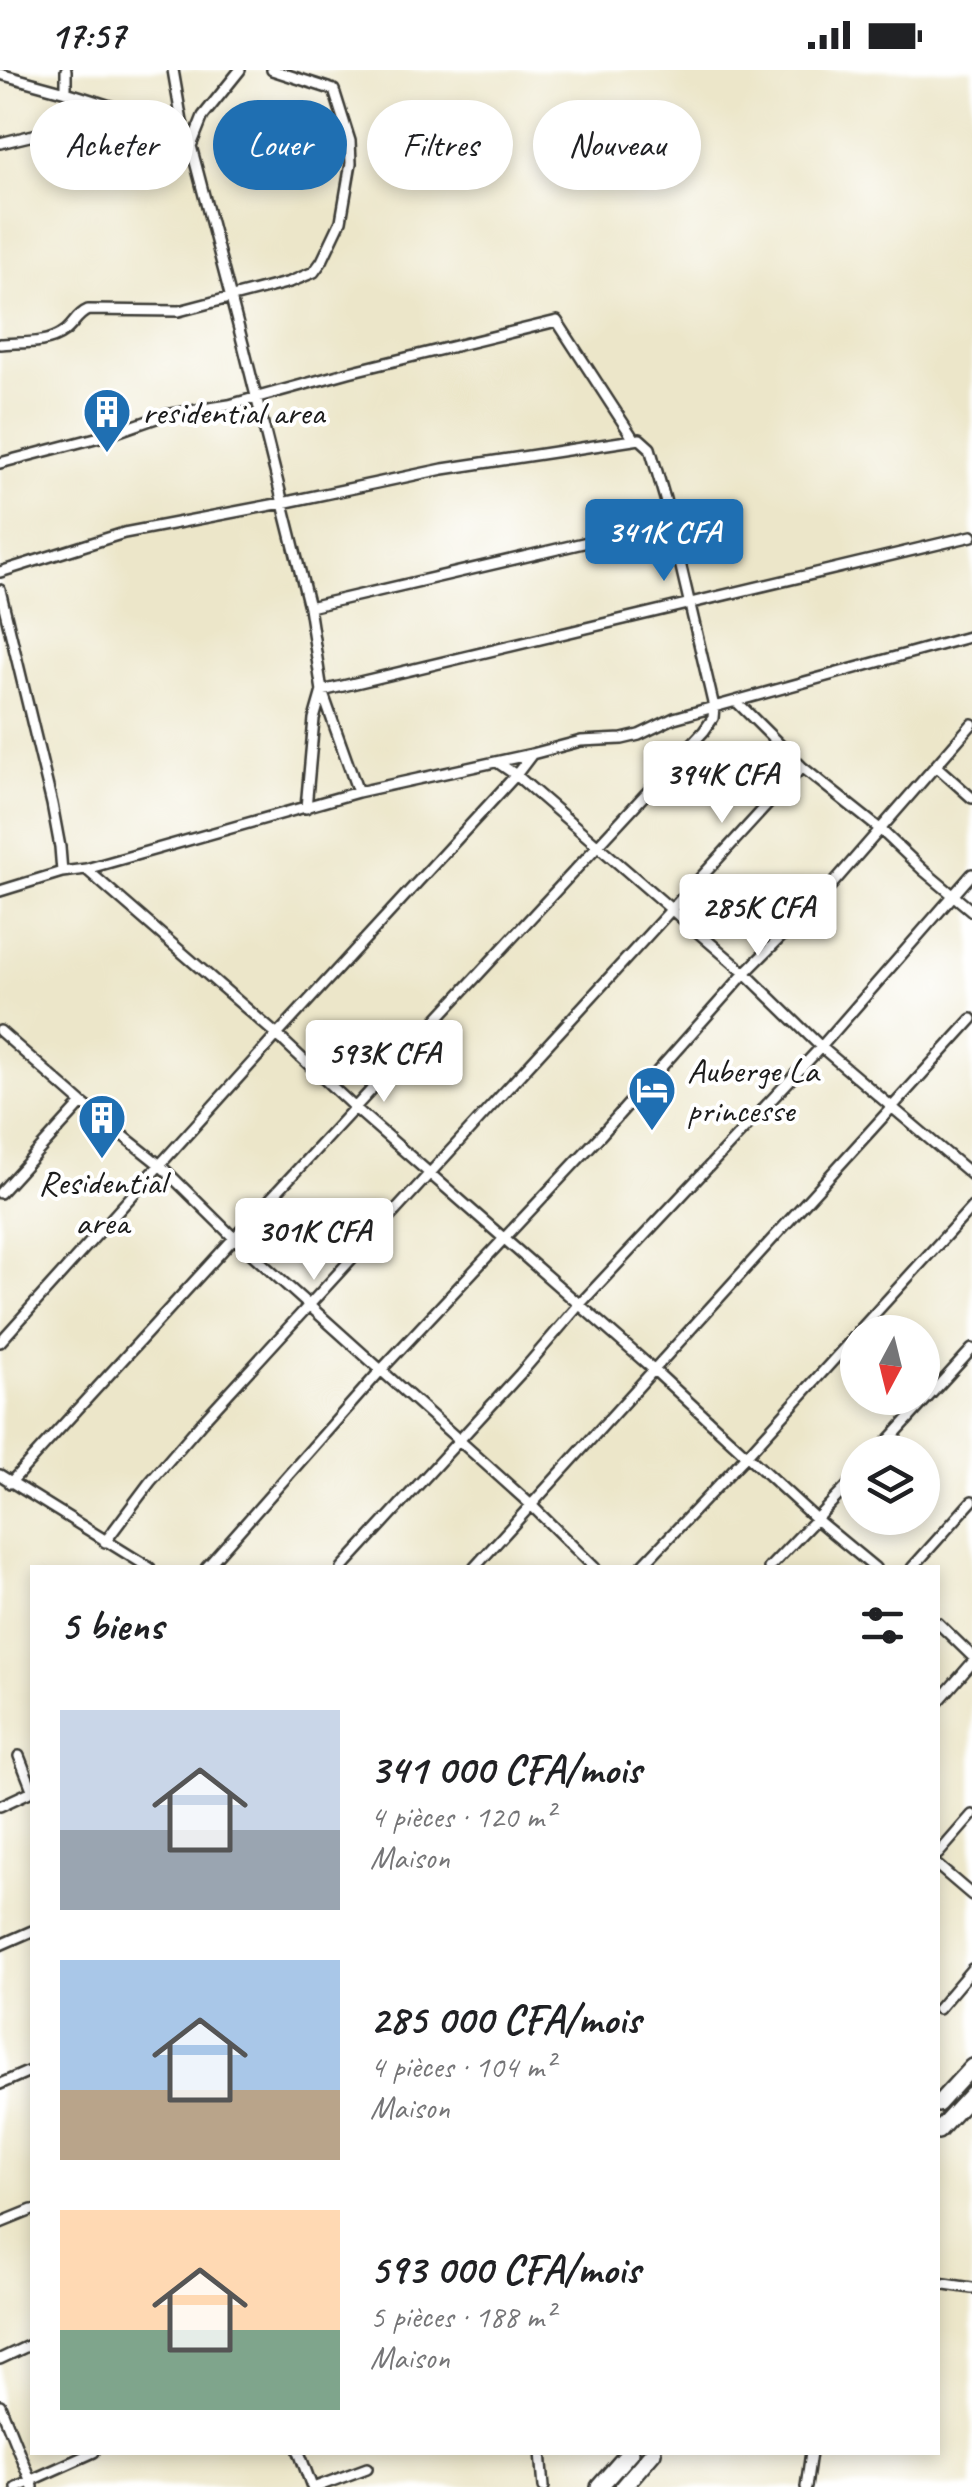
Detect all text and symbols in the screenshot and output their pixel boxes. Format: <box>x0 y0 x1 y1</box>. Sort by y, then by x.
text: 17:57 <box>50 12 125 59</box>
chip: Acheter <box>30 100 193 190</box>
chip: Louer <box>213 100 347 190</box>
chip: Filtres <box>367 100 513 190</box>
chip: Nouveau <box>533 100 701 190</box>
building icon: residential area <box>81 386 133 454</box>
place label: residential area <box>142 390 326 435</box>
pin: 341K CFA <box>561 499 767 584</box>
text: 341K CFA <box>607 511 721 552</box>
pin: 394K CFA <box>619 741 825 826</box>
text: 394K CFA <box>665 753 779 794</box>
pin: 285K CFA <box>655 874 861 959</box>
text: 285K CFA <box>702 886 815 927</box>
pin: 593K CFA <box>281 1020 487 1105</box>
text: 593K CFA <box>328 1032 440 1073</box>
place label: Auberge La princesse <box>687 1048 821 1133</box>
hotel icon: Auberge La princesse <box>626 1064 678 1132</box>
building icon: Residential area <box>76 1092 128 1160</box>
place label: Residential area <box>38 1160 172 1245</box>
pin: 301K CFA <box>211 1198 417 1283</box>
text: 301K CFA <box>257 1210 371 1251</box>
north arrow <box>840 1315 940 1415</box>
map controls <box>840 1315 940 1535</box>
button: layers <box>840 1435 940 1535</box>
icon: filters <box>855 1598 910 1653</box>
text: 5 biens <box>60 1599 163 1652</box>
text: 341 000 CFA/mois <box>370 1743 641 1796</box>
icon: home <box>140 1750 260 1870</box>
text: 4 pièces · 120 m² <box>370 1796 554 1837</box>
text: Maison <box>370 1837 450 1878</box>
text: 285 000 CFA/mois <box>370 1993 640 2046</box>
icon: home <box>140 2000 260 2120</box>
text: 4 pièces · 104 m² <box>370 2046 554 2087</box>
text: Maison <box>370 2087 450 2128</box>
text: 593 000 CFA/mois <box>370 2243 640 2296</box>
icon: home <box>140 2250 260 2370</box>
text: 5 pièces · 188 m² <box>370 2296 554 2337</box>
text: Maison <box>370 2337 450 2378</box>

